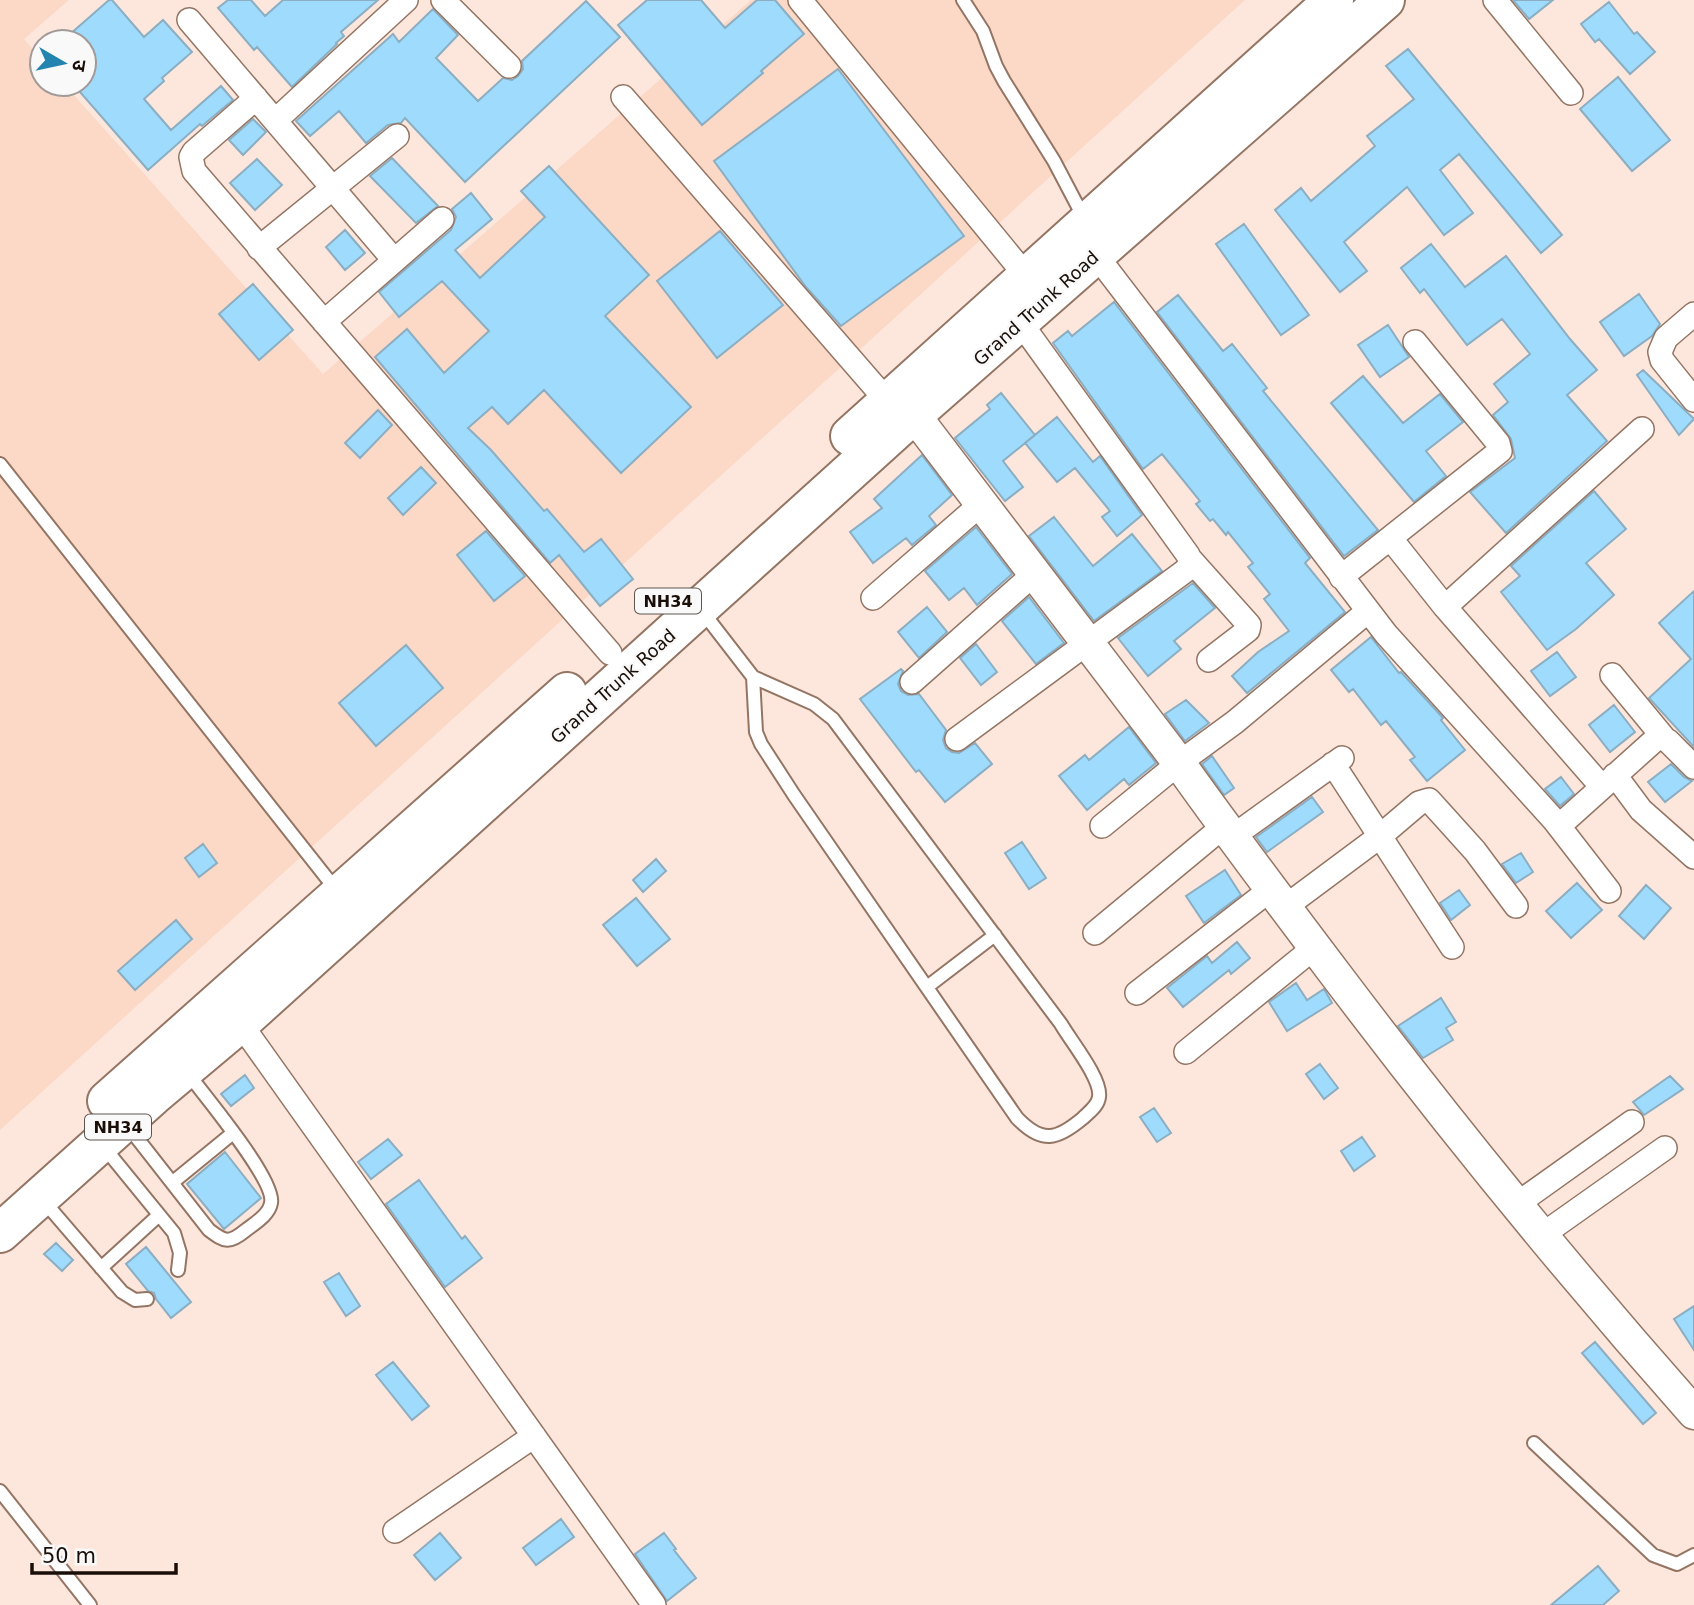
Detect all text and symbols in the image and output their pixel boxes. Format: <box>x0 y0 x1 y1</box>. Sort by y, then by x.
north arrow <box>28 28 98 98</box>
text: उ <box>68 58 92 74</box>
street label: Grand Trunk Road <box>969 246 1103 370</box>
road number: NH34 <box>635 588 701 614</box>
street label: Grand Trunk Road <box>546 624 680 748</box>
road number: NH34 <box>85 1114 151 1140</box>
scale bar <box>32 1532 175 1576</box>
text: 50 m <box>42 1544 96 1568</box>

